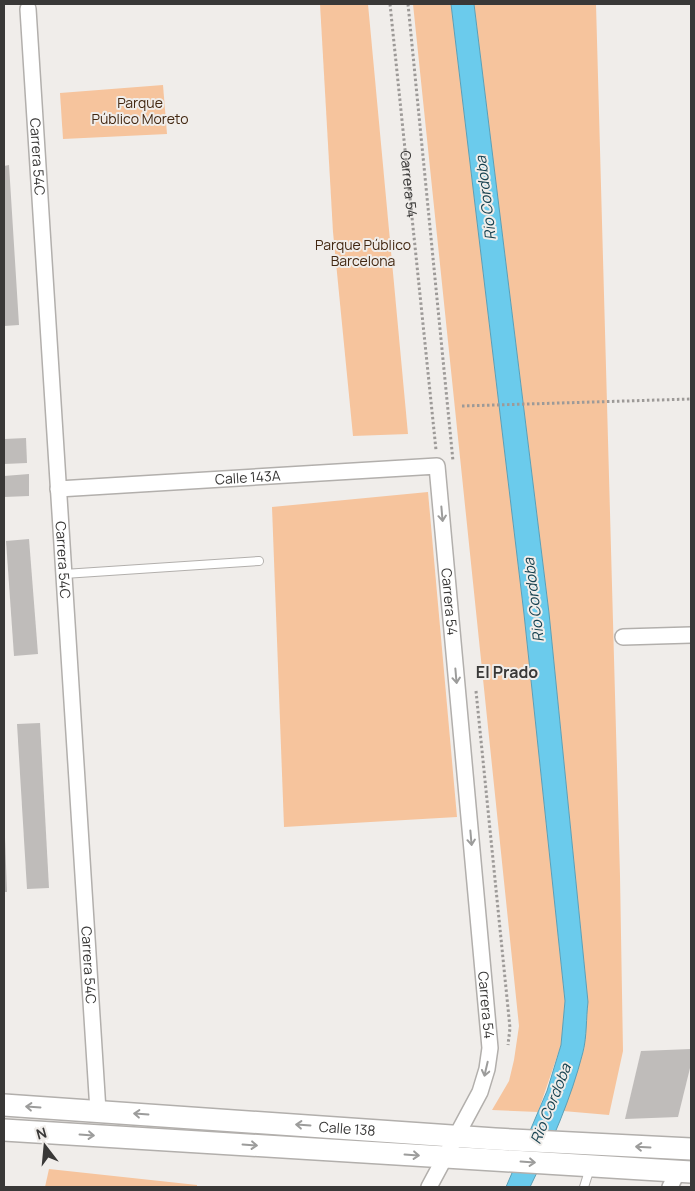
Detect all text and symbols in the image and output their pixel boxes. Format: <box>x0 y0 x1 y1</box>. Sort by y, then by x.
park label: Parque Público Moreto <box>92 93 188 128</box>
street label: Carrera 54C <box>26 117 50 196</box>
street label: Carrera 54 <box>396 149 422 219</box>
water label: Rio Cordoba <box>470 154 501 241</box>
park label: Parque Público Barcelona <box>315 235 411 270</box>
street label: Calle 143A <box>214 466 281 488</box>
one-way arrow <box>437 506 446 522</box>
street label: Carrera 54C <box>52 520 75 599</box>
water label: Rio Cordoba <box>518 556 549 643</box>
street label: Carrera 54 <box>437 567 462 636</box>
district label: El Prado <box>476 661 538 683</box>
one-way arrow <box>451 668 461 684</box>
one-way arrow <box>466 830 475 846</box>
street label: Carrera 54C <box>77 926 101 1004</box>
street label: Carrera 54 <box>474 970 499 1040</box>
water label: Rio Cordoba <box>525 1060 576 1147</box>
one-way arrow <box>481 1061 490 1077</box>
one-way arrow <box>26 1102 42 1112</box>
one-way arrow <box>133 1110 149 1119</box>
street label: Calle 138 <box>318 1117 376 1140</box>
north arrow <box>20 1121 70 1171</box>
one-way arrow <box>295 1121 311 1130</box>
text: N <box>34 1123 49 1144</box>
one-way arrow <box>79 1130 95 1139</box>
one-way arrow <box>241 1140 257 1149</box>
one-way arrow <box>635 1142 651 1151</box>
one-way arrow <box>403 1150 419 1159</box>
one-way arrow <box>520 1158 536 1167</box>

